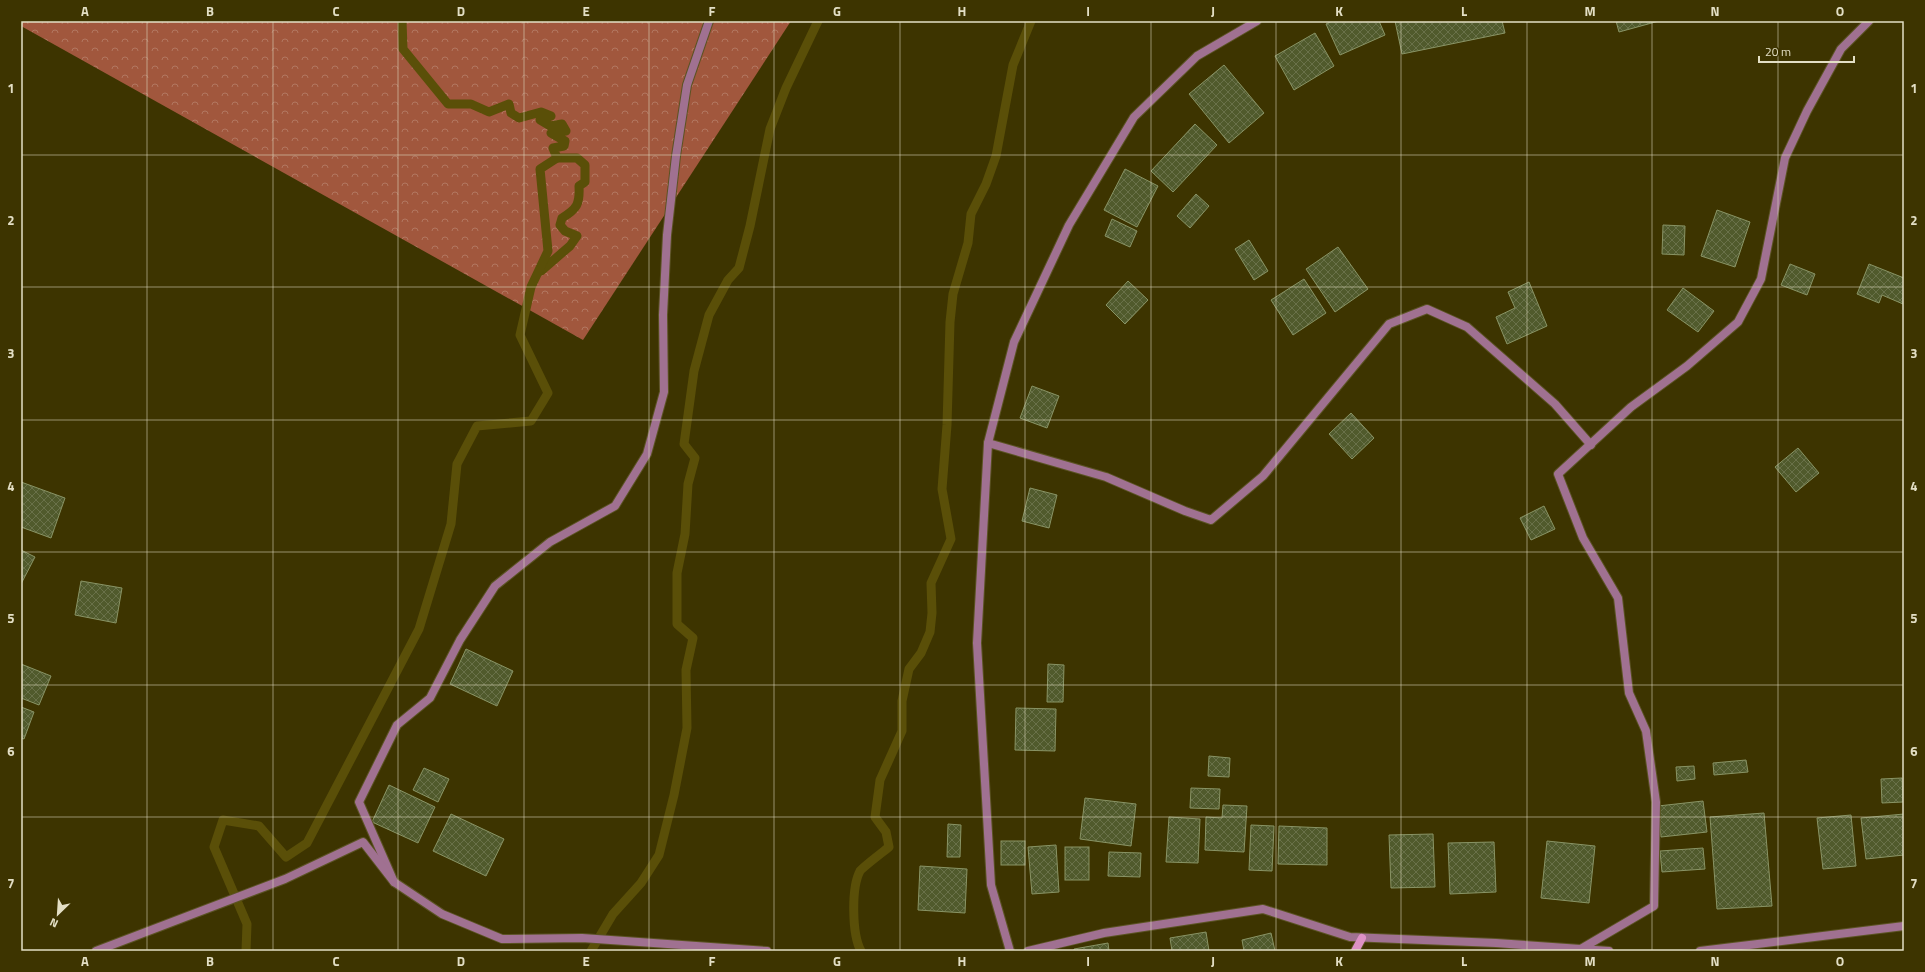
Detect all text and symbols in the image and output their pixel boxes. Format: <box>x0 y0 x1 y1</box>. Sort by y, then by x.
text: A <box>81 1 89 21</box>
text: B <box>206 1 214 21</box>
text: C <box>332 1 340 21</box>
text: D <box>457 1 465 21</box>
text: E <box>582 1 590 21</box>
text: F <box>709 1 716 21</box>
text: G <box>833 1 841 21</box>
text: H <box>958 1 966 21</box>
text: I <box>1086 1 1090 21</box>
text: J <box>1211 1 1215 21</box>
text: K <box>1335 1 1343 21</box>
text: L <box>1461 1 1467 21</box>
text: M <box>1584 1 1596 21</box>
text: N <box>1710 1 1720 21</box>
text: O <box>1836 1 1844 21</box>
scale bar <box>1759 38 1854 64</box>
text: 20 m <box>1765 42 1791 61</box>
text: 1 <box>7 78 15 98</box>
text: 1 <box>1910 78 1918 98</box>
text: 2 <box>7 210 15 230</box>
text: 2 <box>1910 210 1918 230</box>
text: 3 <box>7 343 15 363</box>
text: 3 <box>1910 343 1918 363</box>
text: 4 <box>7 476 15 496</box>
text: 4 <box>1910 476 1918 496</box>
text: 5 <box>7 608 15 628</box>
text: 5 <box>1910 608 1918 628</box>
text: 6 <box>7 741 15 761</box>
text: 6 <box>1910 741 1918 761</box>
text: 7 <box>7 873 15 893</box>
text: 7 <box>1910 873 1918 893</box>
north arrow <box>38 894 78 934</box>
text: N <box>47 914 61 932</box>
text: A <box>81 951 89 971</box>
text: B <box>206 951 214 971</box>
text: C <box>332 951 340 971</box>
text: D <box>457 951 465 971</box>
text: E <box>582 951 590 971</box>
text: F <box>709 951 716 971</box>
text: G <box>833 951 841 971</box>
text: H <box>958 951 966 971</box>
text: I <box>1086 951 1090 971</box>
text: J <box>1211 951 1215 971</box>
text: K <box>1335 951 1343 971</box>
text: L <box>1461 951 1467 971</box>
text: M <box>1584 951 1596 971</box>
text: N <box>1710 951 1720 971</box>
text: O <box>1836 951 1844 971</box>

